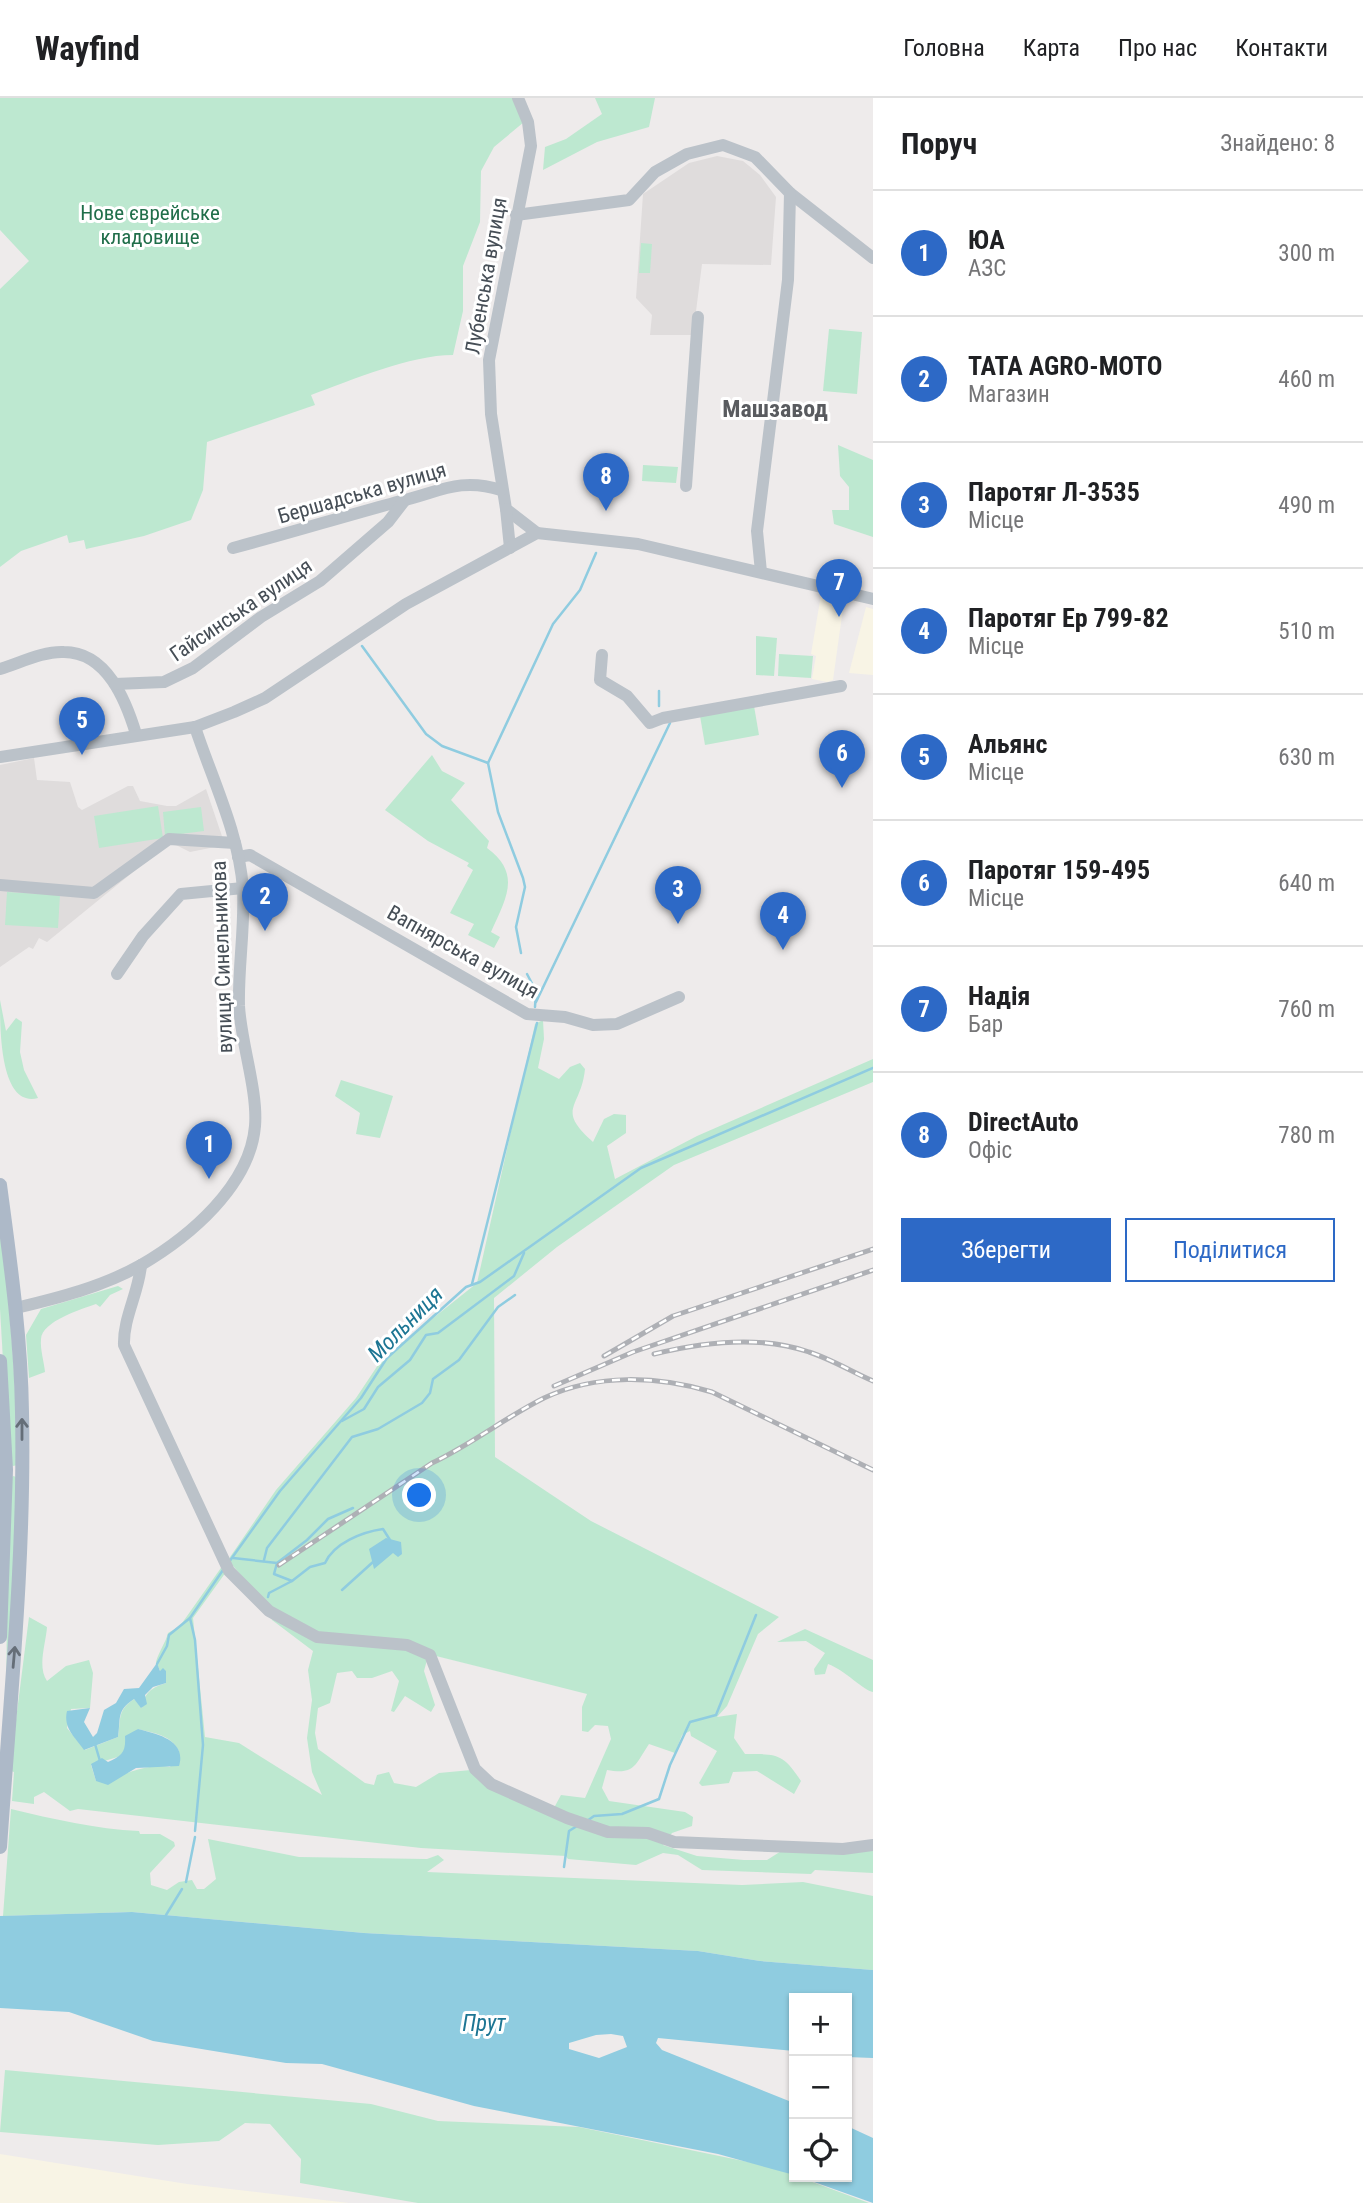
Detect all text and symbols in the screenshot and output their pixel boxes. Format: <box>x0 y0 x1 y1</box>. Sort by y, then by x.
text: Wayfind <box>35 29 140 68</box>
text: Головна <box>903 34 985 62</box>
text: Карта <box>1023 34 1080 62</box>
text: Про нас <box>1118 34 1197 62</box>
text: Контакти <box>1235 34 1328 62</box>
text: Поруч <box>901 126 977 161</box>
text: Знайдено: 8 <box>1220 130 1335 157</box>
street label: Лубенська вулиця <box>460 196 512 356</box>
park label: Нове єврейське кладовище <box>80 201 220 249</box>
text: ЮА <box>968 225 1005 255</box>
text: 1 <box>918 240 930 267</box>
text: 300 m <box>1278 240 1335 267</box>
text: АЗС <box>968 255 1006 282</box>
text: TATA AGRO-MOTO <box>968 351 1162 381</box>
text: 2 <box>918 366 930 393</box>
text: 460 m <box>1278 366 1335 393</box>
text: Магазин <box>968 381 1050 408</box>
district label: Машзавод <box>722 395 828 423</box>
pin: 8 <box>583 453 629 511</box>
street label: Бершадська вулиця <box>275 457 449 529</box>
text: Паротяг Л-3535 <box>968 477 1140 507</box>
text: 3 <box>918 492 930 519</box>
text: 490 m <box>1278 492 1335 519</box>
text: Місце <box>968 507 1024 534</box>
street label: Гайсинська вулиця <box>165 554 317 666</box>
pin: 7 <box>816 559 862 617</box>
text: Паротяг Ер 799-82 <box>968 603 1169 633</box>
text: 4 <box>918 618 930 645</box>
text: 510 m <box>1278 618 1335 645</box>
text: Місце <box>968 633 1024 660</box>
pin: 5 <box>59 697 105 755</box>
text: Альянс <box>968 729 1047 759</box>
pin: 6 <box>819 730 865 788</box>
text: 5 <box>918 744 930 771</box>
text: 630 m <box>1278 744 1335 771</box>
text: Місце <box>968 759 1024 786</box>
text: Паротяг 159-495 <box>968 855 1150 885</box>
street label: вулиця Синельникова <box>207 860 237 1054</box>
pin: 3 <box>655 866 701 924</box>
text: 6 <box>918 870 930 897</box>
text: 640 m <box>1278 870 1335 897</box>
pin: 2 <box>242 873 288 931</box>
text: Місце <box>968 885 1024 912</box>
pin: 4 <box>760 892 806 950</box>
street label: Вапнярська вулиця <box>383 900 543 1004</box>
text: Надія <box>968 981 1030 1011</box>
text: 7 <box>918 996 930 1023</box>
text: 760 m <box>1278 996 1335 1023</box>
text: Бар <box>968 1011 1003 1038</box>
text: DirectAuto <box>968 1107 1079 1137</box>
pin: 1 <box>186 1121 232 1179</box>
text: 8 <box>918 1122 930 1149</box>
text: 780 m <box>1278 1122 1335 1149</box>
text: Офіс <box>968 1137 1012 1164</box>
button: Зберегти <box>901 1218 1111 1282</box>
button: Поділитися <box>1125 1218 1335 1282</box>
water label: Мольниця <box>362 1281 449 1368</box>
one-way arrow <box>15 1418 29 1441</box>
your location <box>402 1478 436 1512</box>
one-way arrow <box>8 1646 21 1668</box>
map controls <box>789 1993 852 2182</box>
button: + <box>789 1993 852 2056</box>
water label: Прут <box>462 2010 506 2037</box>
button: − <box>789 2056 852 2119</box>
button: locate <box>789 2119 852 2182</box>

